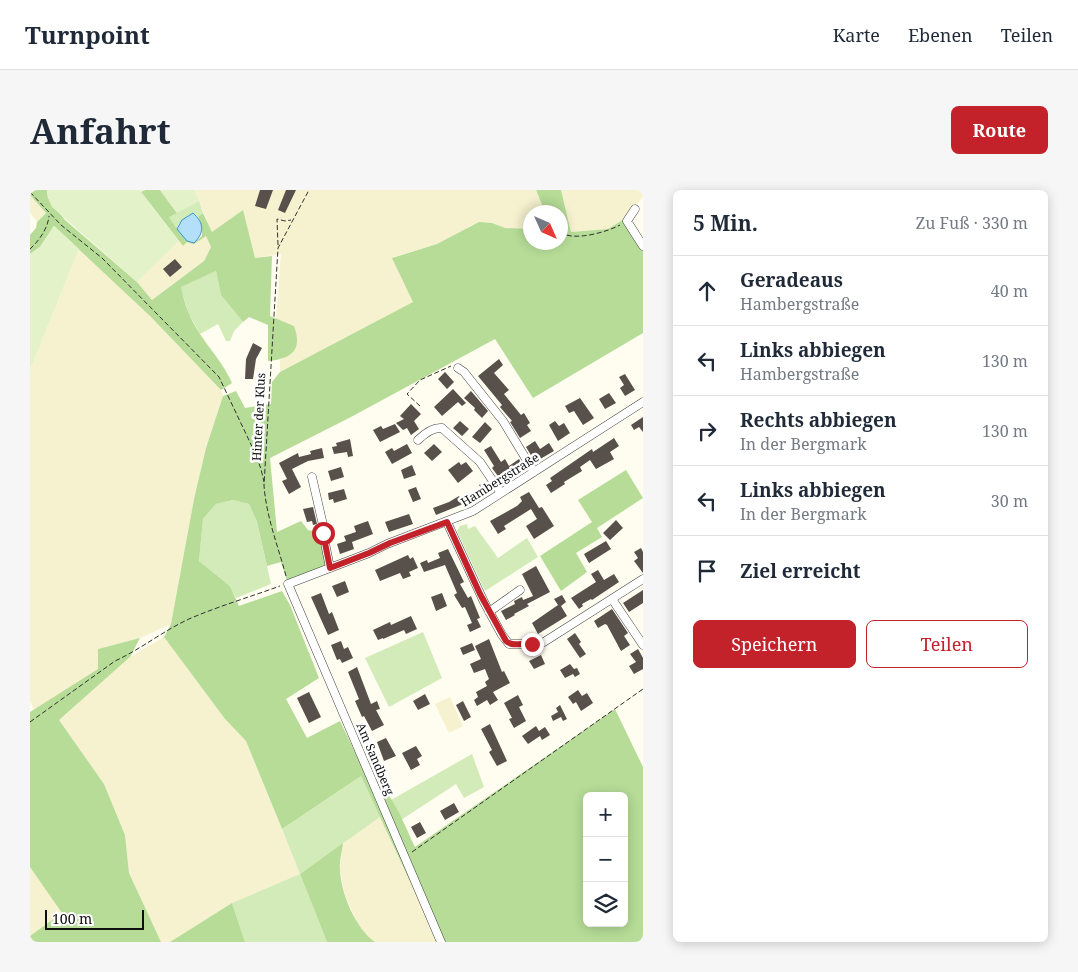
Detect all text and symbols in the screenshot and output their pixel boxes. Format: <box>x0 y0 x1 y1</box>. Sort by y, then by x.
text: Turnpoint <box>25 18 150 51</box>
text: Karte <box>833 23 880 47</box>
text: Ebenen <box>908 23 973 47</box>
text: Teilen <box>1001 23 1053 47</box>
button: Route <box>951 106 1048 154</box>
text: Anfahrt <box>30 107 171 154</box>
north arrow <box>523 205 568 250</box>
text: 5 Min. <box>693 209 758 237</box>
text: Zu Fuß · 330 m <box>916 212 1028 234</box>
text: Geradeaus <box>740 267 843 293</box>
icon: ahead <box>693 277 721 305</box>
text: 40 m <box>991 280 1028 302</box>
text: Hambergstraße <box>740 293 859 315</box>
text: Links abbiegen <box>740 337 886 363</box>
icon: left <box>693 347 721 375</box>
text: 130 m <box>982 350 1028 372</box>
text: Hambergstraße <box>740 363 859 385</box>
street label: Hinter der Klus <box>248 372 269 461</box>
text: Rechts abbiegen <box>740 407 897 433</box>
icon: right <box>693 417 721 445</box>
text: 130 m <box>982 420 1028 442</box>
text: In der Bergmark <box>740 433 867 455</box>
street label: Hambergstraße <box>457 449 542 510</box>
text: Links abbiegen <box>740 477 886 503</box>
icon: left <box>693 487 721 515</box>
text: 30 m <box>991 490 1028 512</box>
text: In der Bergmark <box>740 503 867 525</box>
route start <box>312 522 335 545</box>
icon: arrive <box>693 557 721 585</box>
text: Ziel erreicht <box>740 558 861 584</box>
button: Speichern <box>693 620 856 668</box>
button: Teilen <box>866 620 1028 668</box>
route end <box>521 633 544 656</box>
street label: Am Sandberg <box>353 720 399 798</box>
map controls <box>583 792 628 927</box>
button: + <box>583 792 628 837</box>
button: − <box>583 837 628 882</box>
button: layers <box>583 882 628 927</box>
scale bar <box>45 907 144 930</box>
text: 100 m <box>52 909 92 928</box>

